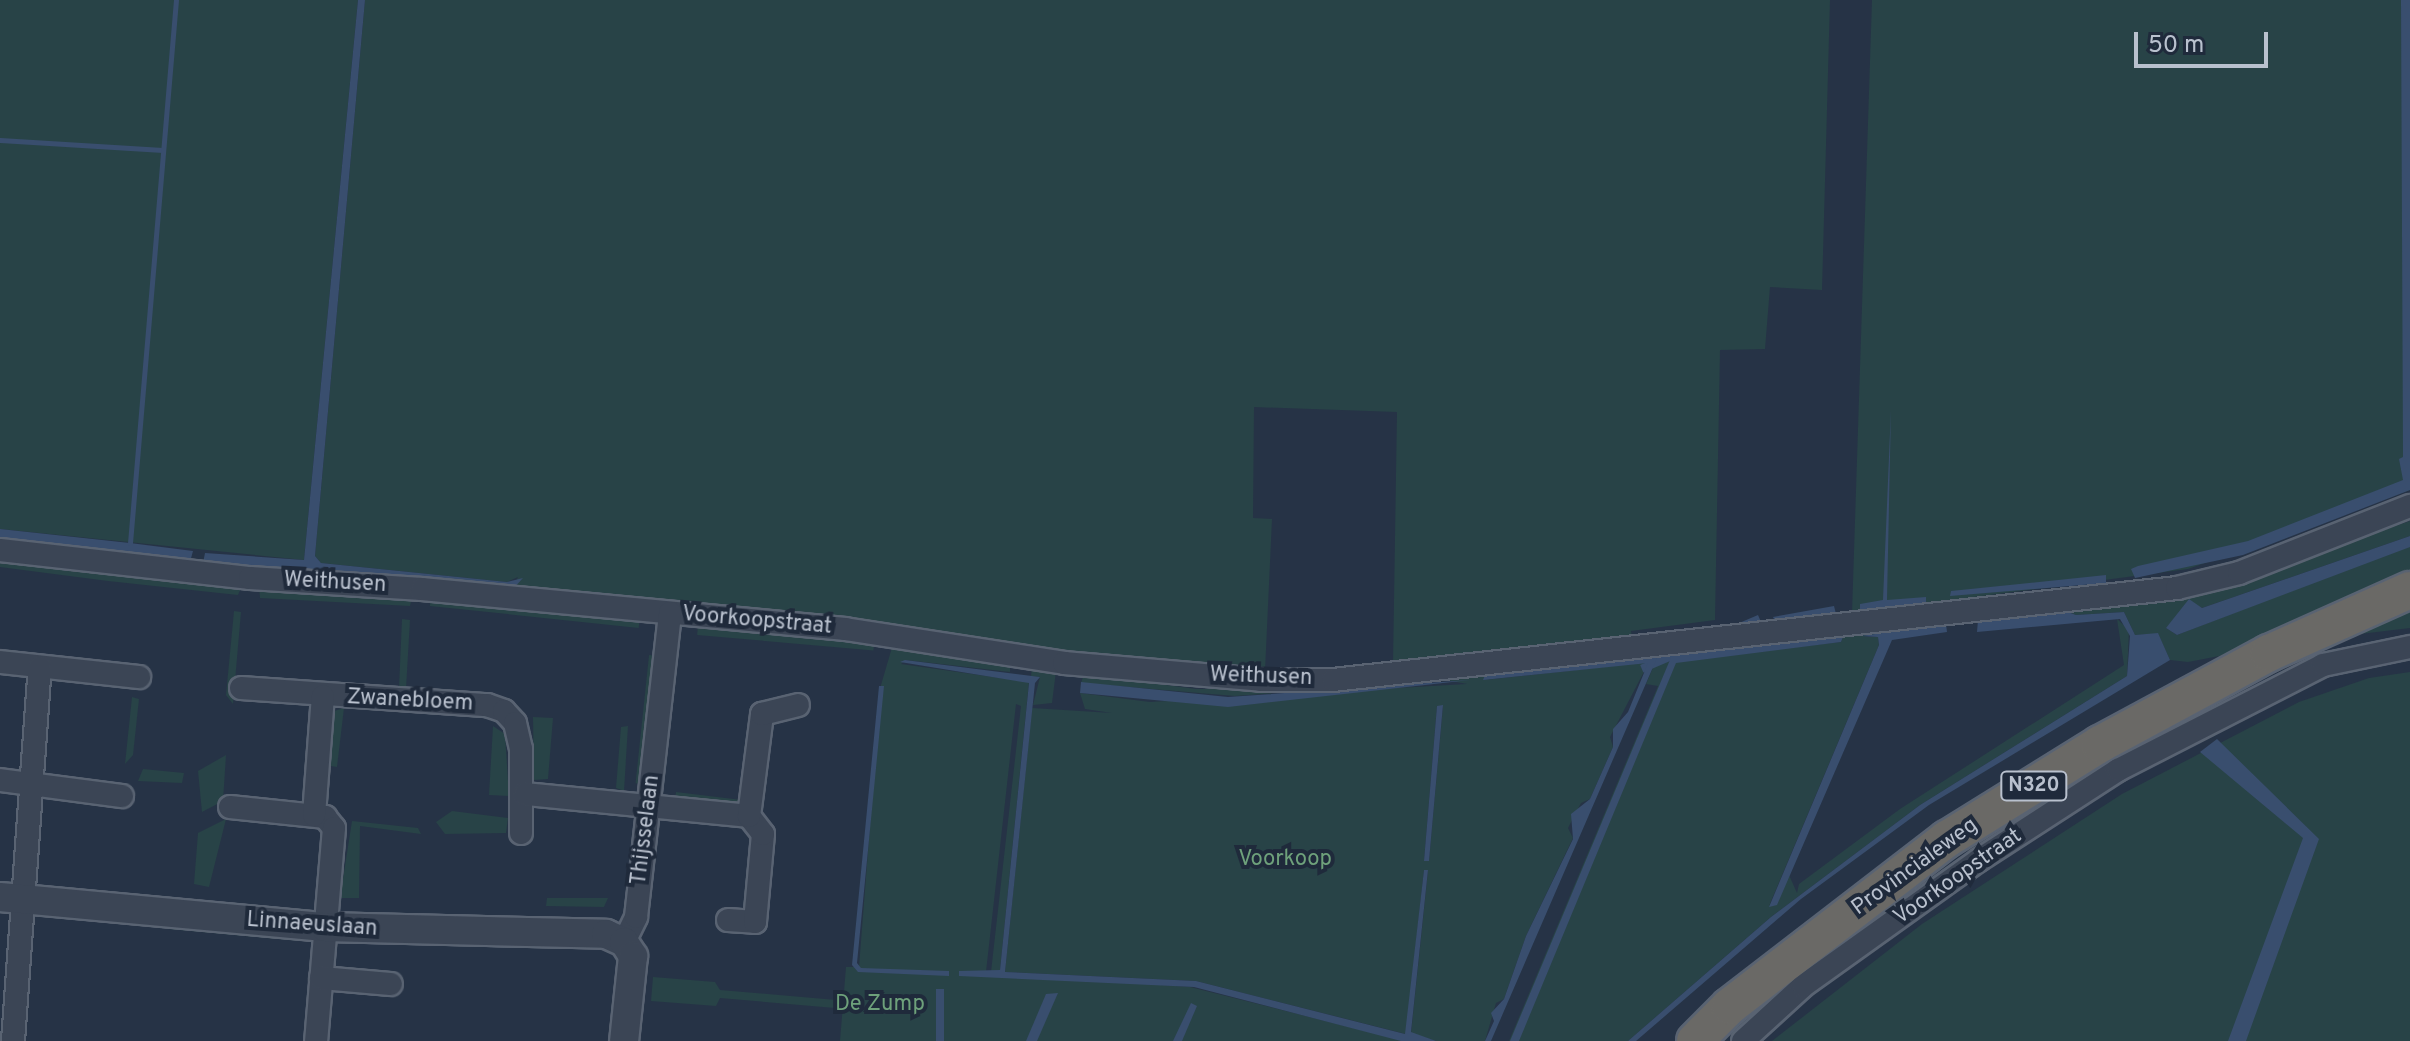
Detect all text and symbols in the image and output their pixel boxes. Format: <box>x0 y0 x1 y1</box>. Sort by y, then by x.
scale bar <box>2138 16 2272 66</box>
text: 50 m <box>2148 31 2204 61</box>
street label: Weithusen <box>283 567 387 599</box>
street label: Voorkoopstraat <box>681 601 833 641</box>
street label: Weithusen <box>1209 662 1313 692</box>
street label: Zwanebloem <box>346 685 474 717</box>
road number: N320 <box>2000 770 2068 802</box>
street label: Thijsselaan <box>626 773 666 887</box>
street label: Provincialeweg <box>1847 812 1983 922</box>
street label: Voorkoopstraat <box>1889 823 2027 931</box>
park label: Voorkoop <box>1238 847 1332 873</box>
street label: Linnaeuslaan <box>246 907 378 943</box>
park label: De Zump <box>835 992 925 1018</box>

